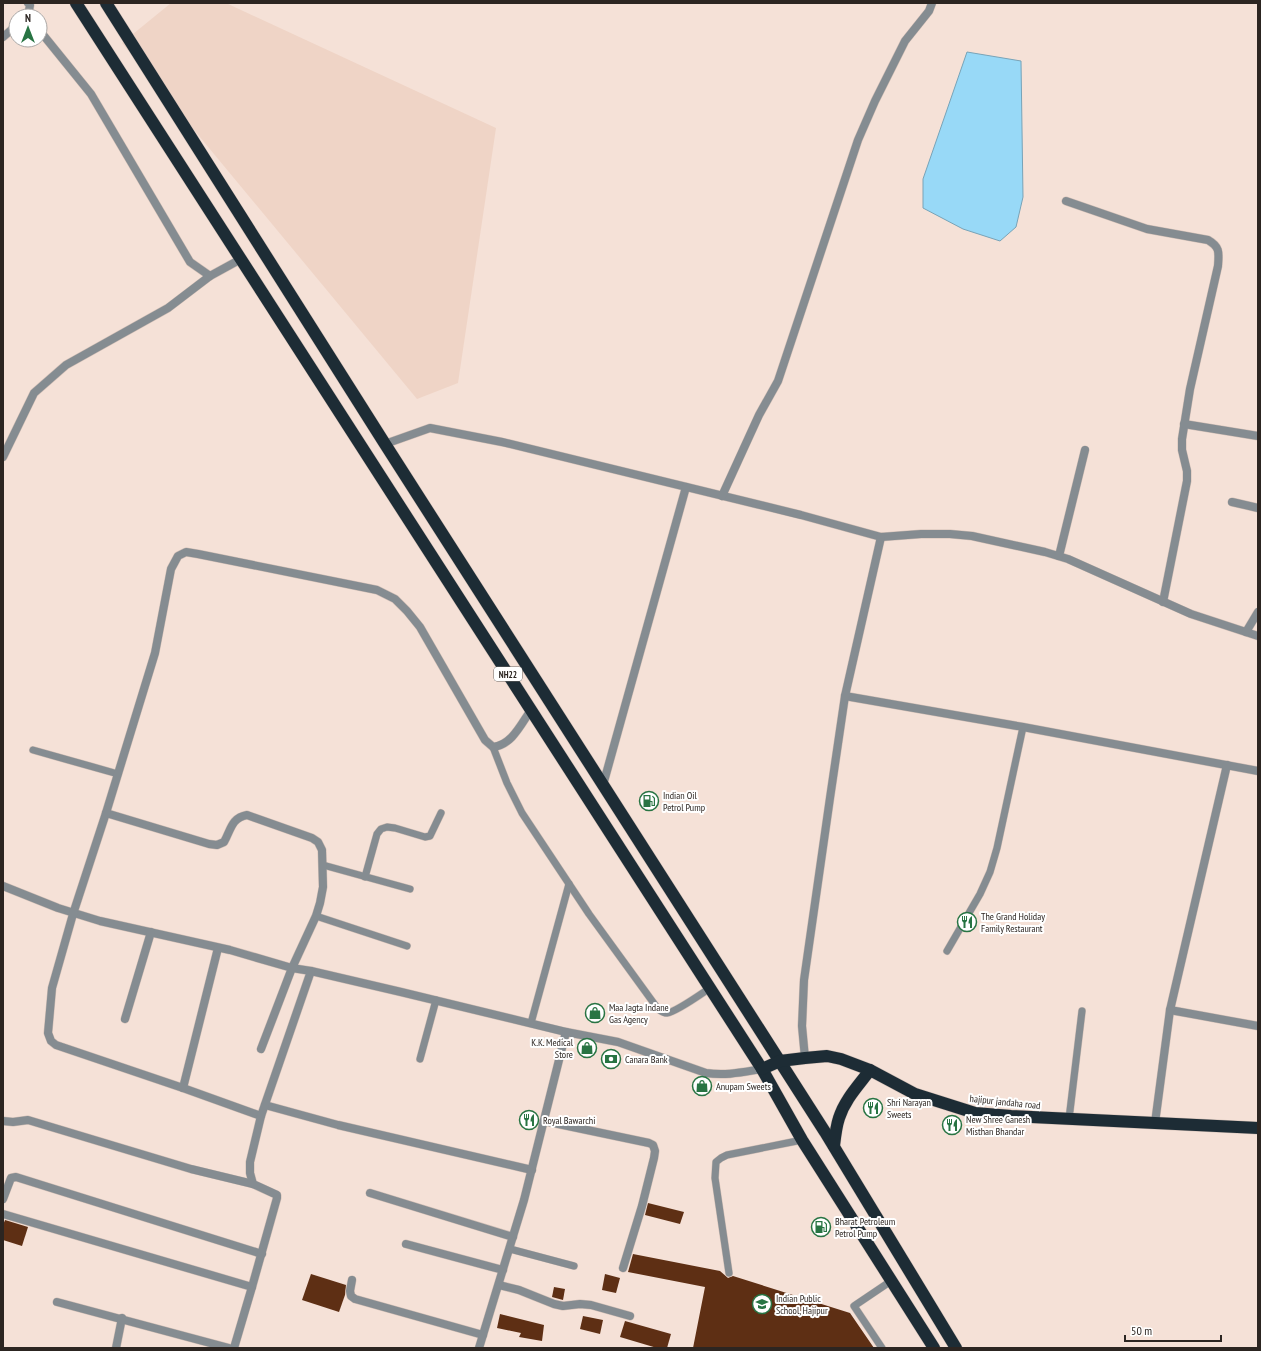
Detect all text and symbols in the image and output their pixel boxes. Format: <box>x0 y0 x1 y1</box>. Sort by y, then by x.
north arrow <box>8 8 48 48</box>
text: N <box>25 11 31 25</box>
road number: NH22 <box>494 667 522 681</box>
place label: Indian Oil Petrol Pump <box>663 789 705 814</box>
fuel station icon: Indian Oil Petrol Pump <box>638 790 660 812</box>
place label: The Grand Holiday Family Restaurant <box>981 910 1045 935</box>
restaurant icon: The Grand Holiday Family Restaurant <box>956 911 978 933</box>
place label: Maa Jagta Indane Gas Agency <box>609 1001 669 1026</box>
shop icon: Maa Jagta Indane Gas Agency <box>584 1002 606 1024</box>
place label: K.K. Medical Store <box>531 1036 574 1061</box>
shop icon: K.K. Medical Store <box>576 1037 598 1059</box>
bank icon: Canara Bank <box>600 1048 622 1070</box>
place label: Canara Bank <box>625 1053 668 1066</box>
shop icon: Anupam Sweets <box>691 1075 713 1097</box>
place label: Anupam Sweets <box>716 1080 771 1093</box>
street label: hajipur jandaha road <box>969 1092 1041 1112</box>
place label: Shri Narayan Sweets <box>887 1096 931 1121</box>
restaurant icon: Shri Narayan Sweets <box>862 1097 884 1119</box>
restaurant icon: Royal Bawarchi <box>518 1109 540 1131</box>
place label: New Shree Ganesh Misthan Bhandar <box>966 1113 1030 1138</box>
place label: Royal Bawarchi <box>543 1114 595 1127</box>
restaurant icon: New Shree Ganesh Misthan Bhandar <box>941 1114 963 1136</box>
place label: Bharat Petroleum Petrol Pump <box>835 1215 895 1240</box>
fuel station icon: Bharat Petroleum Petrol Pump <box>810 1216 832 1238</box>
place label: Indian Public School, Hajipur <box>776 1292 828 1317</box>
school or university icon: Indian Public School, Hajipur <box>751 1293 773 1315</box>
scale bar <box>1125 1317 1221 1343</box>
text: 50 m <box>1131 1323 1152 1338</box>

